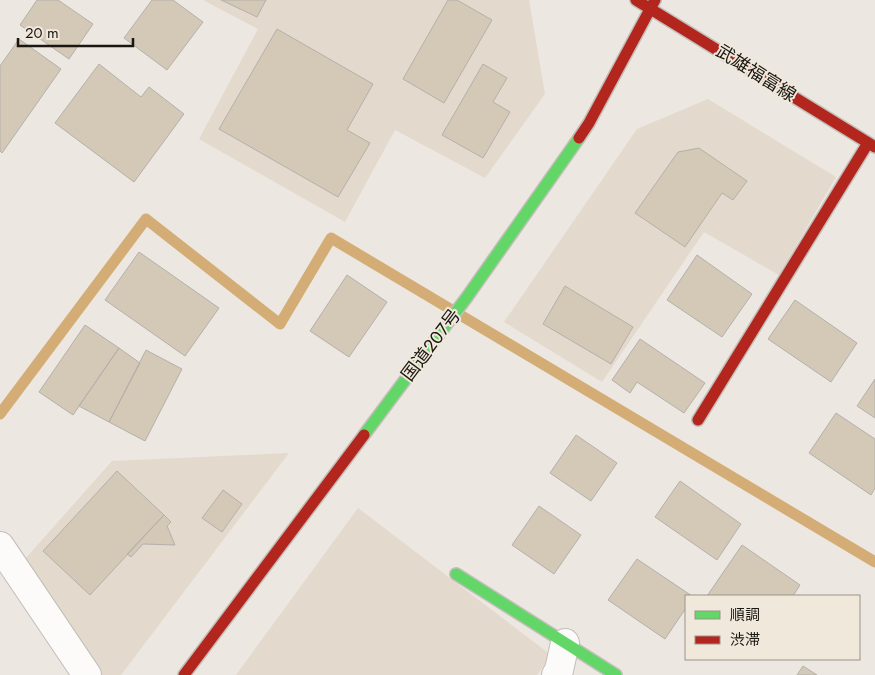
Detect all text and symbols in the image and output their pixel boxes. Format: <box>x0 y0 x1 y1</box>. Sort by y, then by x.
scale bar <box>18 15 132 47</box>
text: 20 m <box>25 22 59 44</box>
street label: 武雄福富線 <box>711 38 801 108</box>
street label: 国道207号 <box>395 303 467 387</box>
legend <box>685 595 860 660</box>
text: 順調 <box>730 604 760 626</box>
text: 渋滞 <box>730 629 760 651</box>

